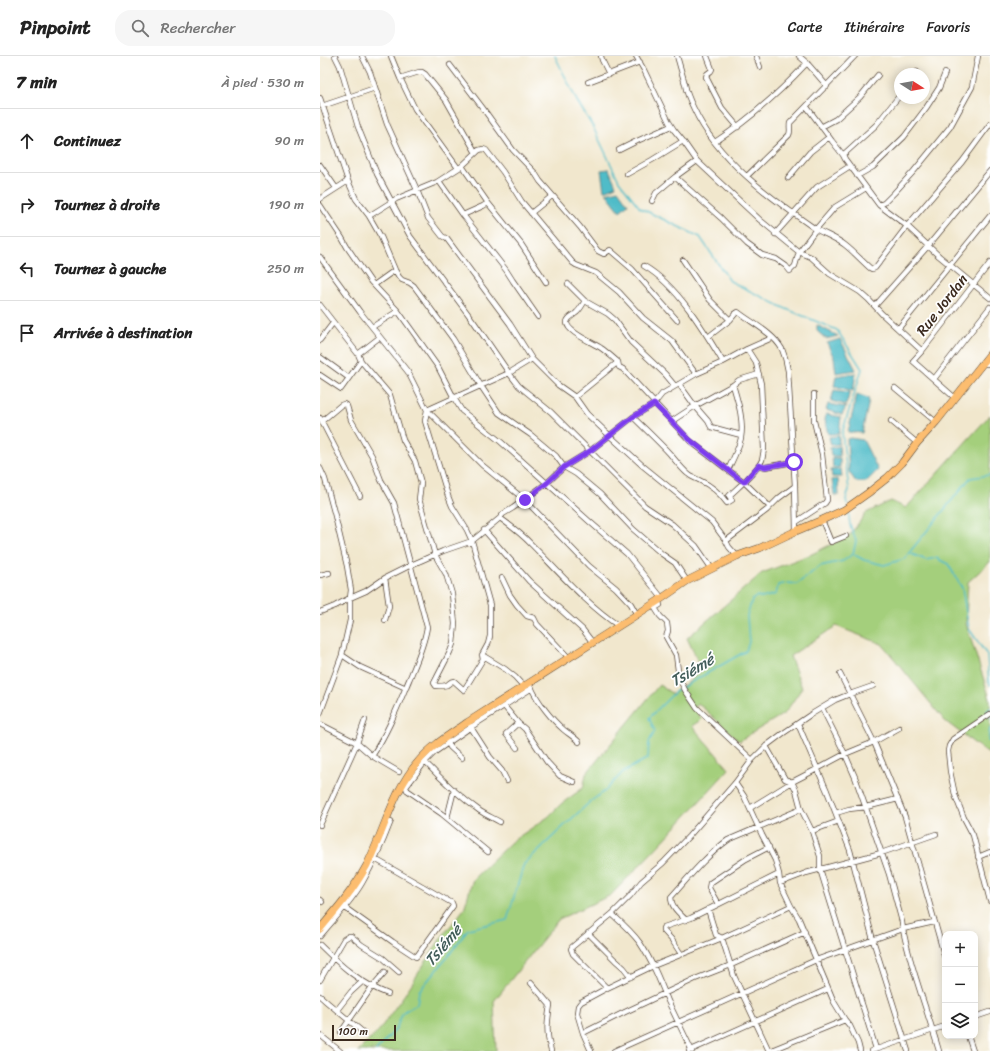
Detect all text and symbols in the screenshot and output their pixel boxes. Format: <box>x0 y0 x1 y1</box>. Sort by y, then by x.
search box <box>115 10 395 46</box>
text: Pinpoint <box>20 11 91 44</box>
text: Rechercher <box>161 15 235 41</box>
text: Carte <box>788 15 823 40</box>
text: Itinéraire <box>845 15 904 40</box>
text: Favoris <box>926 15 970 40</box>
icon: search <box>129 17 151 39</box>
text: 7 min <box>16 67 57 97</box>
north arrow <box>894 68 930 104</box>
text: À pied · 530 m <box>221 71 304 94</box>
text: Continuez <box>54 128 121 154</box>
text: 90 m <box>274 129 304 152</box>
icon: ahead <box>16 130 38 152</box>
text: Tournez à droite <box>54 192 160 218</box>
text: 190 m <box>269 193 304 216</box>
icon: right <box>16 194 38 216</box>
text: Tournez à gauche <box>54 256 166 282</box>
text: 250 m <box>267 257 304 280</box>
icon: left <box>16 258 38 280</box>
street label: Rue Jordan <box>909 268 975 342</box>
text: Arrivée à destination <box>54 320 192 346</box>
icon: arrive <box>16 322 38 344</box>
route start <box>785 453 803 471</box>
route end <box>516 491 534 509</box>
water label: Tsiémé <box>664 644 722 695</box>
water label: Tsiémé <box>416 915 471 973</box>
map controls <box>942 931 978 1039</box>
button: + <box>942 931 978 967</box>
button: − <box>942 967 978 1003</box>
button: layers <box>942 1003 978 1039</box>
text: 100 m <box>338 1022 368 1041</box>
scale bar <box>332 1023 396 1042</box>

